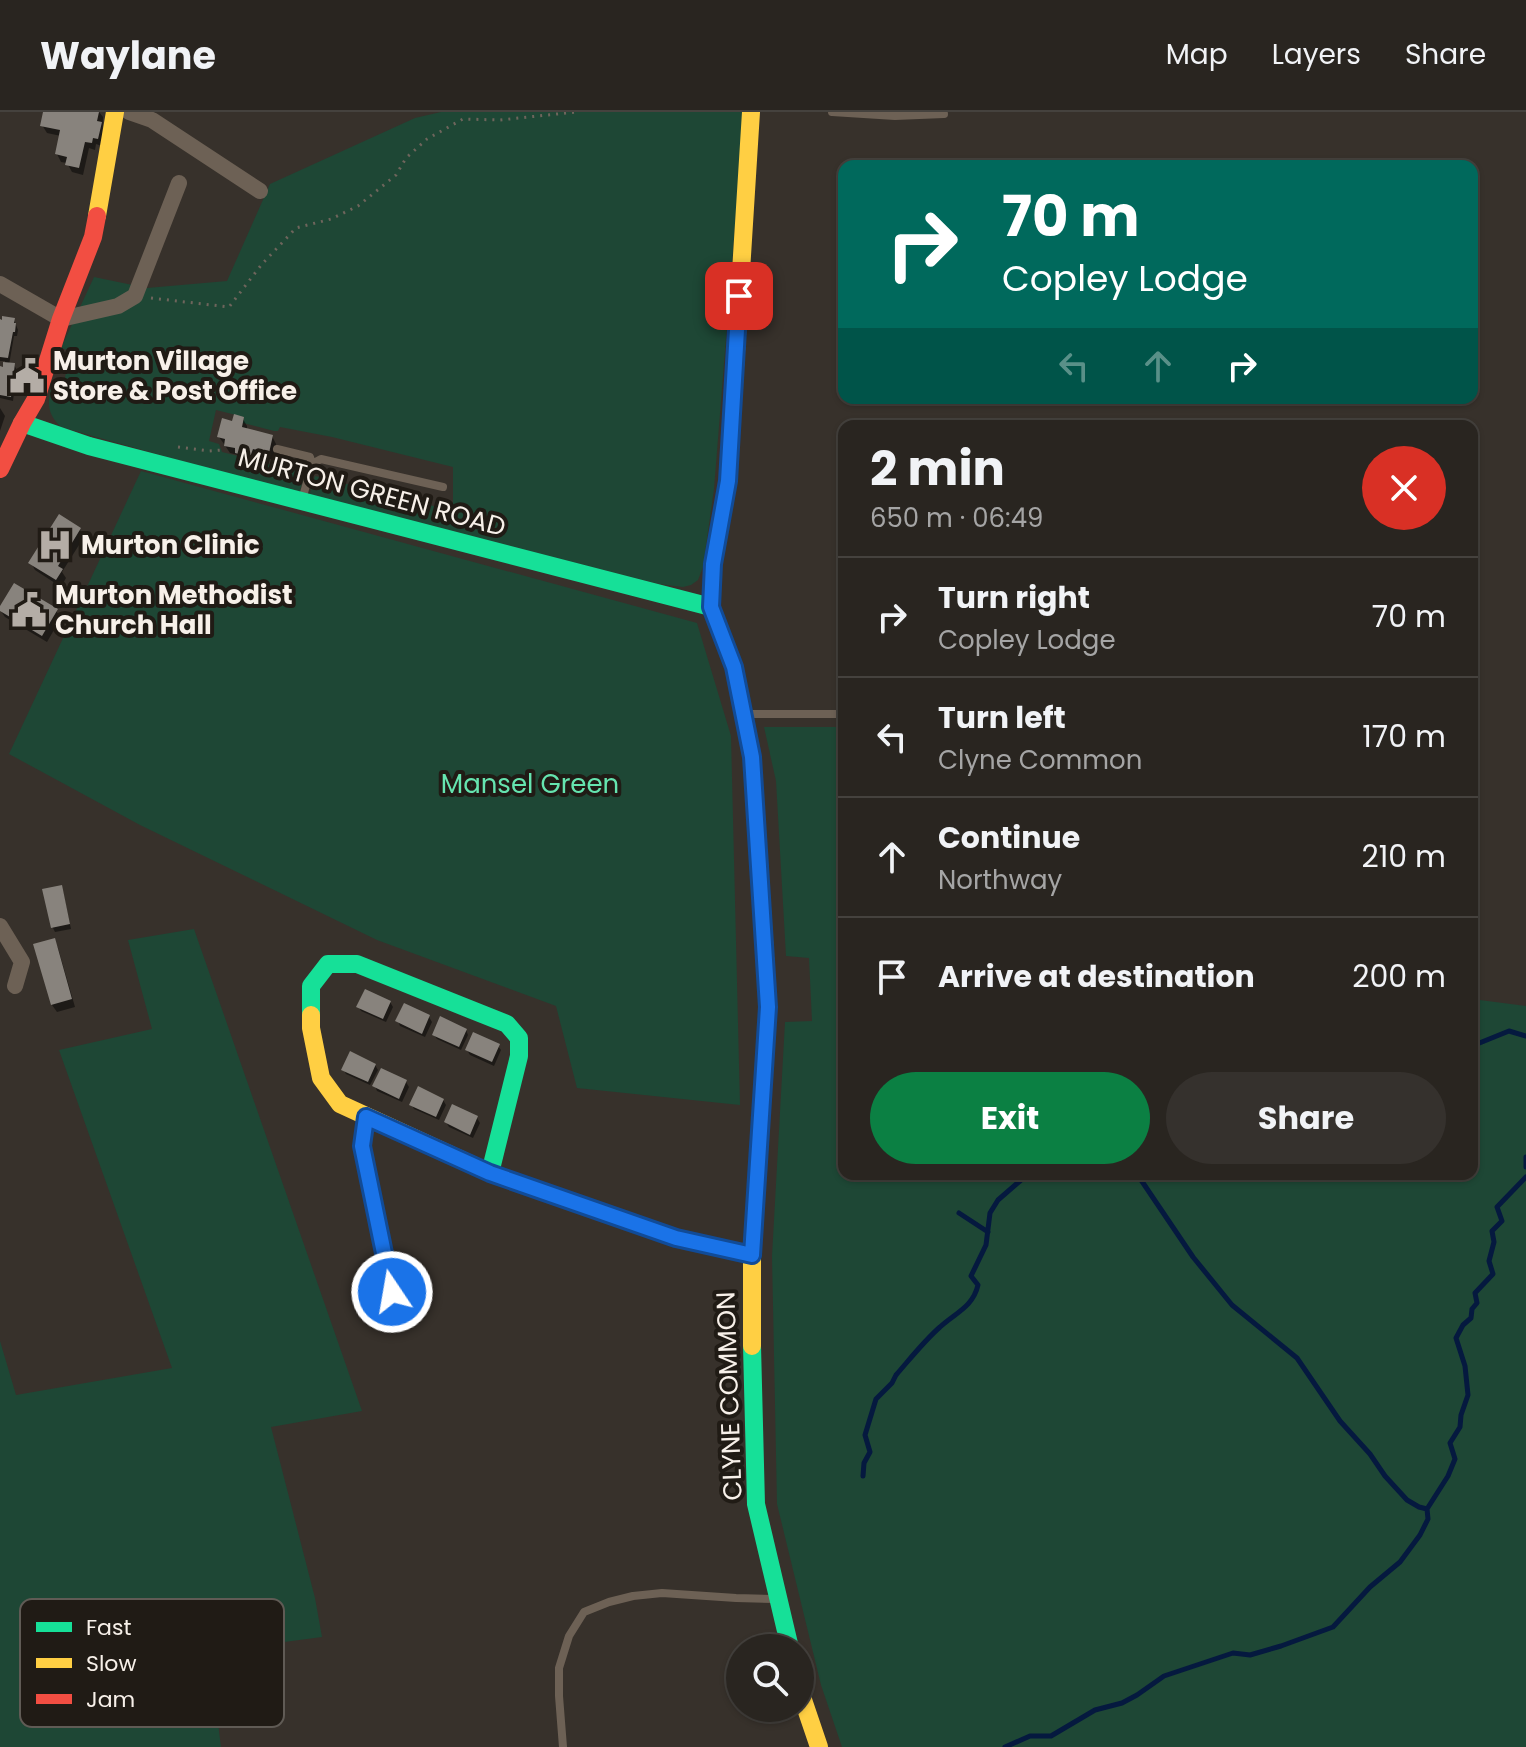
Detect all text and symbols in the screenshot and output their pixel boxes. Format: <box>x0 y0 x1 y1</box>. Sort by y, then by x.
text: Waylane <box>40 29 216 82</box>
text: Map <box>1166 35 1228 74</box>
text: Layers <box>1272 35 1361 74</box>
text: Share <box>1405 35 1486 74</box>
text: 70 m <box>1002 177 1140 256</box>
icon: right <box>870 192 974 296</box>
text: Copley Lodge <box>1002 253 1248 304</box>
pin <box>705 262 773 330</box>
icon: arrive <box>717 274 761 318</box>
place label: Murton Village Store & Post Office <box>53 343 297 409</box>
icon: left <box>1052 344 1096 388</box>
icon: ahead <box>1136 344 1180 388</box>
icon: right <box>1220 344 1264 388</box>
public building icon: Murton Village Store & Post Office <box>8 357 46 395</box>
text: 2 min <box>870 435 1005 502</box>
street label: MURTON GREEN ROAD <box>234 439 510 545</box>
button: close <box>1362 446 1446 530</box>
text: 650 m · 06:49 <box>870 500 1043 536</box>
hospital icon: Murton Clinic <box>36 526 74 564</box>
place label: Murton Clinic <box>81 527 260 563</box>
text: Turn right <box>938 576 1090 619</box>
place label: Murton Methodist Church Hall <box>55 577 293 643</box>
public building icon: Murton Methodist Church Hall <box>10 591 48 629</box>
icon: right <box>870 595 914 639</box>
text: 70 m <box>1372 595 1446 638</box>
text: Copley Lodge <box>938 622 1116 658</box>
text: Turn left <box>938 696 1066 739</box>
icon: left <box>870 715 914 759</box>
text: 170 m <box>1362 715 1446 758</box>
text: Clyne Common <box>938 742 1142 778</box>
park label: Mansel Green <box>441 766 619 802</box>
text: Continue <box>938 816 1080 859</box>
icon: ahead <box>870 835 914 879</box>
text: 210 m <box>1361 835 1446 878</box>
text: Northway <box>938 862 1062 898</box>
icon: arrive <box>870 955 914 999</box>
text: Arrive at destination <box>938 955 1255 998</box>
text: 200 m <box>1352 955 1446 998</box>
button: Exit <box>870 1072 1150 1164</box>
button: Share <box>1166 1072 1446 1164</box>
position arrow <box>350 1250 434 1334</box>
street label: CLYNE COMMON <box>707 1291 751 1501</box>
legend <box>20 1599 284 1727</box>
text: Fast <box>86 1612 131 1643</box>
map controls <box>726 1634 814 1722</box>
button: search <box>726 1634 814 1722</box>
text: Slow <box>86 1648 136 1679</box>
text: Jam <box>86 1684 135 1715</box>

